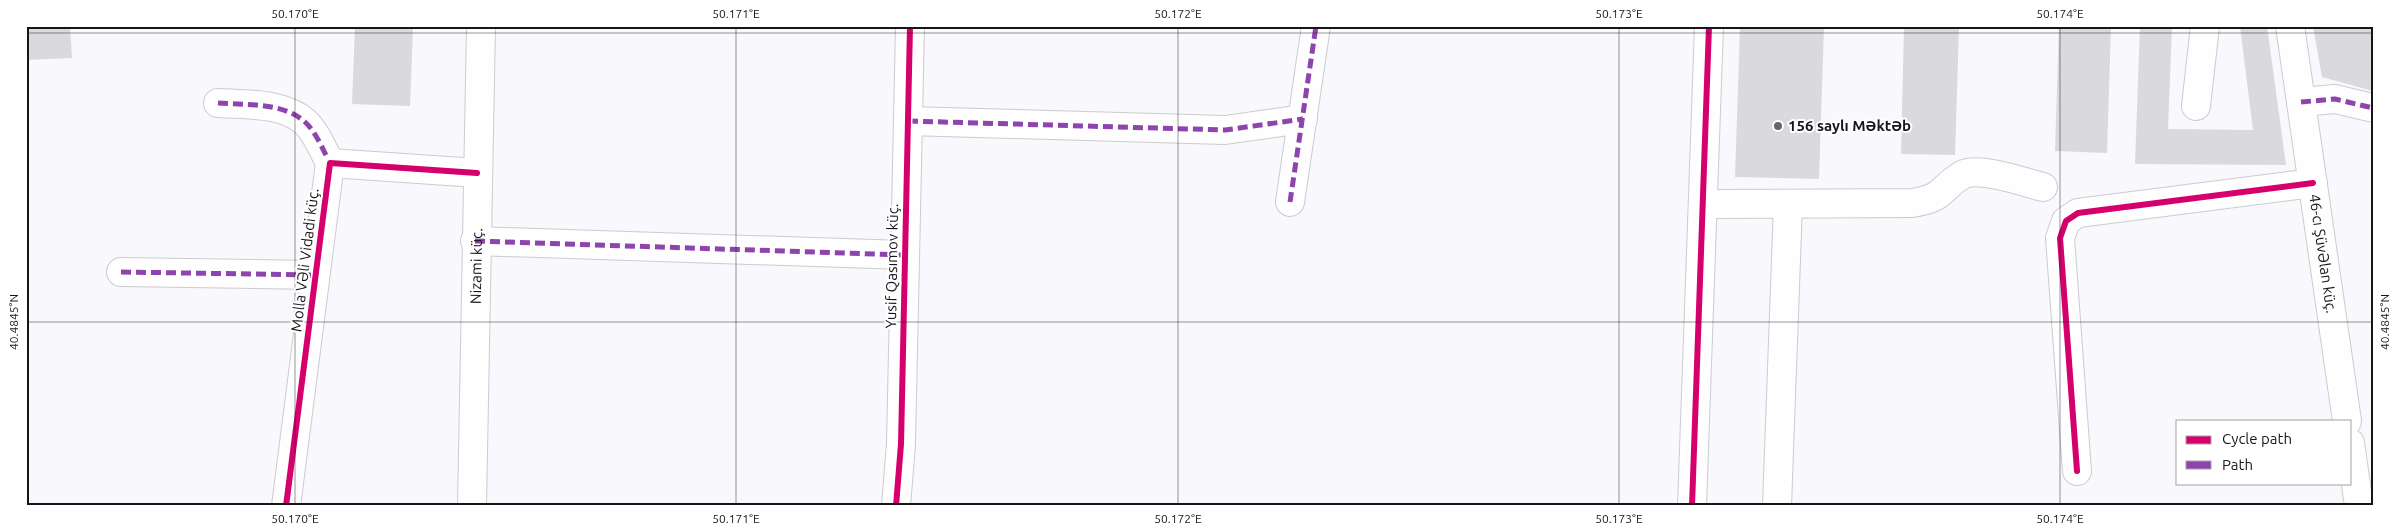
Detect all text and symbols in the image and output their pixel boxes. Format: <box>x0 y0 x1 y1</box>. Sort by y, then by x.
text: 50.170°E <box>271 7 319 20</box>
text: 50.171°E <box>712 7 760 20</box>
text: 50.172°E <box>1154 7 1202 20</box>
text: 50.173°E <box>1595 7 1643 20</box>
text: 50.174°E <box>2036 7 2084 20</box>
place label: 156 saylı Məktəb <box>1788 117 1911 134</box>
marker: 156 saylı Məktəb <box>1772 120 1784 132</box>
street label: Molla Vəli Vidadi küç. <box>287 187 322 333</box>
street label: 46-cı Şüvəlan küç. <box>2306 193 2340 314</box>
street label: Yusif Qasımov küç. <box>882 203 901 329</box>
street label: Nizami küç. <box>467 228 485 304</box>
text: 40.4845°N <box>7 294 20 350</box>
text: 40.4845°N <box>2378 294 2391 350</box>
legend <box>2176 420 2352 484</box>
text: Cycle path <box>2222 430 2292 447</box>
text: Path <box>2222 456 2253 473</box>
text: 50.170°E <box>271 512 319 525</box>
text: 50.171°E <box>712 512 760 525</box>
text: 50.172°E <box>1154 512 1202 525</box>
text: 50.173°E <box>1595 512 1643 525</box>
text: 50.174°E <box>2036 512 2084 525</box>

